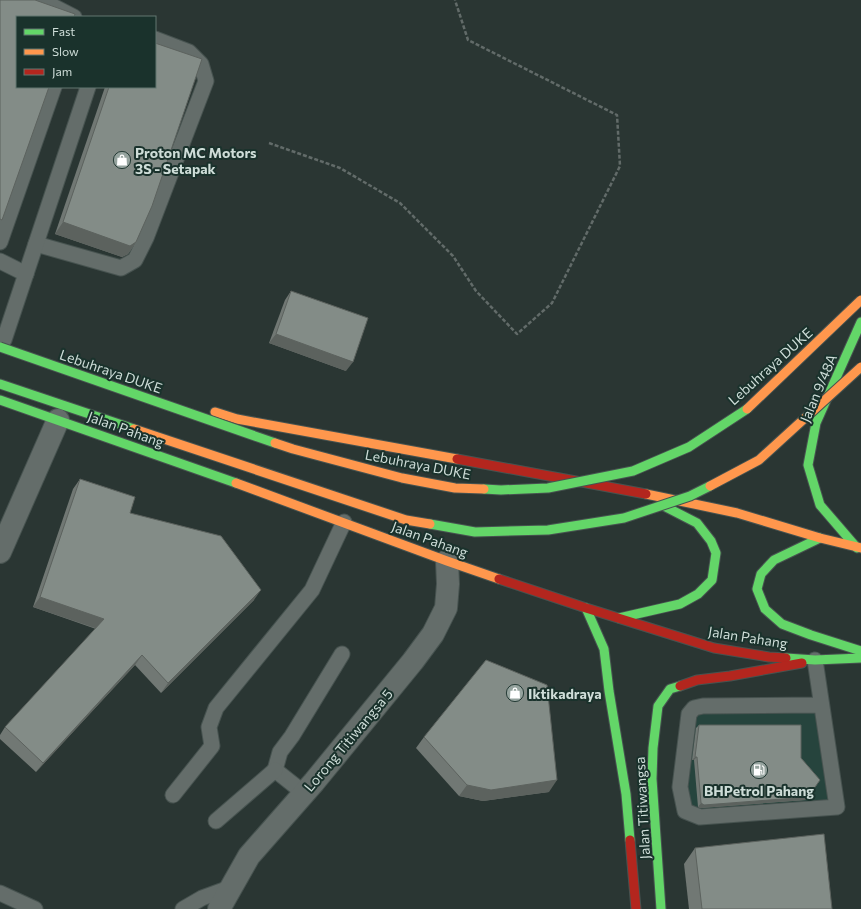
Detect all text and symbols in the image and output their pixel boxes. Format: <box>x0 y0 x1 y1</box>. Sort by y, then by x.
legend <box>16 16 156 88</box>
text: Fast <box>52 24 75 38</box>
text: Slow <box>52 44 79 58</box>
text: Jam <box>52 64 72 79</box>
place label: Proton MC Motors 3S - Setapak <box>135 144 257 177</box>
shop icon: Proton MC Motors 3S - Setapak <box>112 150 132 170</box>
street label: Lebuhraya DUKE <box>724 324 816 408</box>
street label: Lebuhraya DUKE <box>57 345 165 397</box>
street label: Jalan 9/48A <box>796 351 840 425</box>
street label: Jalan Pahang <box>85 407 167 451</box>
street label: Lebuhraya DUKE <box>364 445 472 483</box>
street label: Jalan Pahang <box>389 517 471 561</box>
street label: Jalan Pahang <box>707 622 789 652</box>
shop icon: Iktikadraya <box>505 683 525 703</box>
street label: Lorong Titiwangsa 5 <box>300 685 396 795</box>
place label: Iktikadraya <box>528 685 602 702</box>
street label: Jalan Titiwangsa <box>631 756 653 860</box>
fuel station icon: BHPetrol Pahang <box>749 760 769 780</box>
place label: BHPetrol Pahang <box>704 782 814 799</box>

